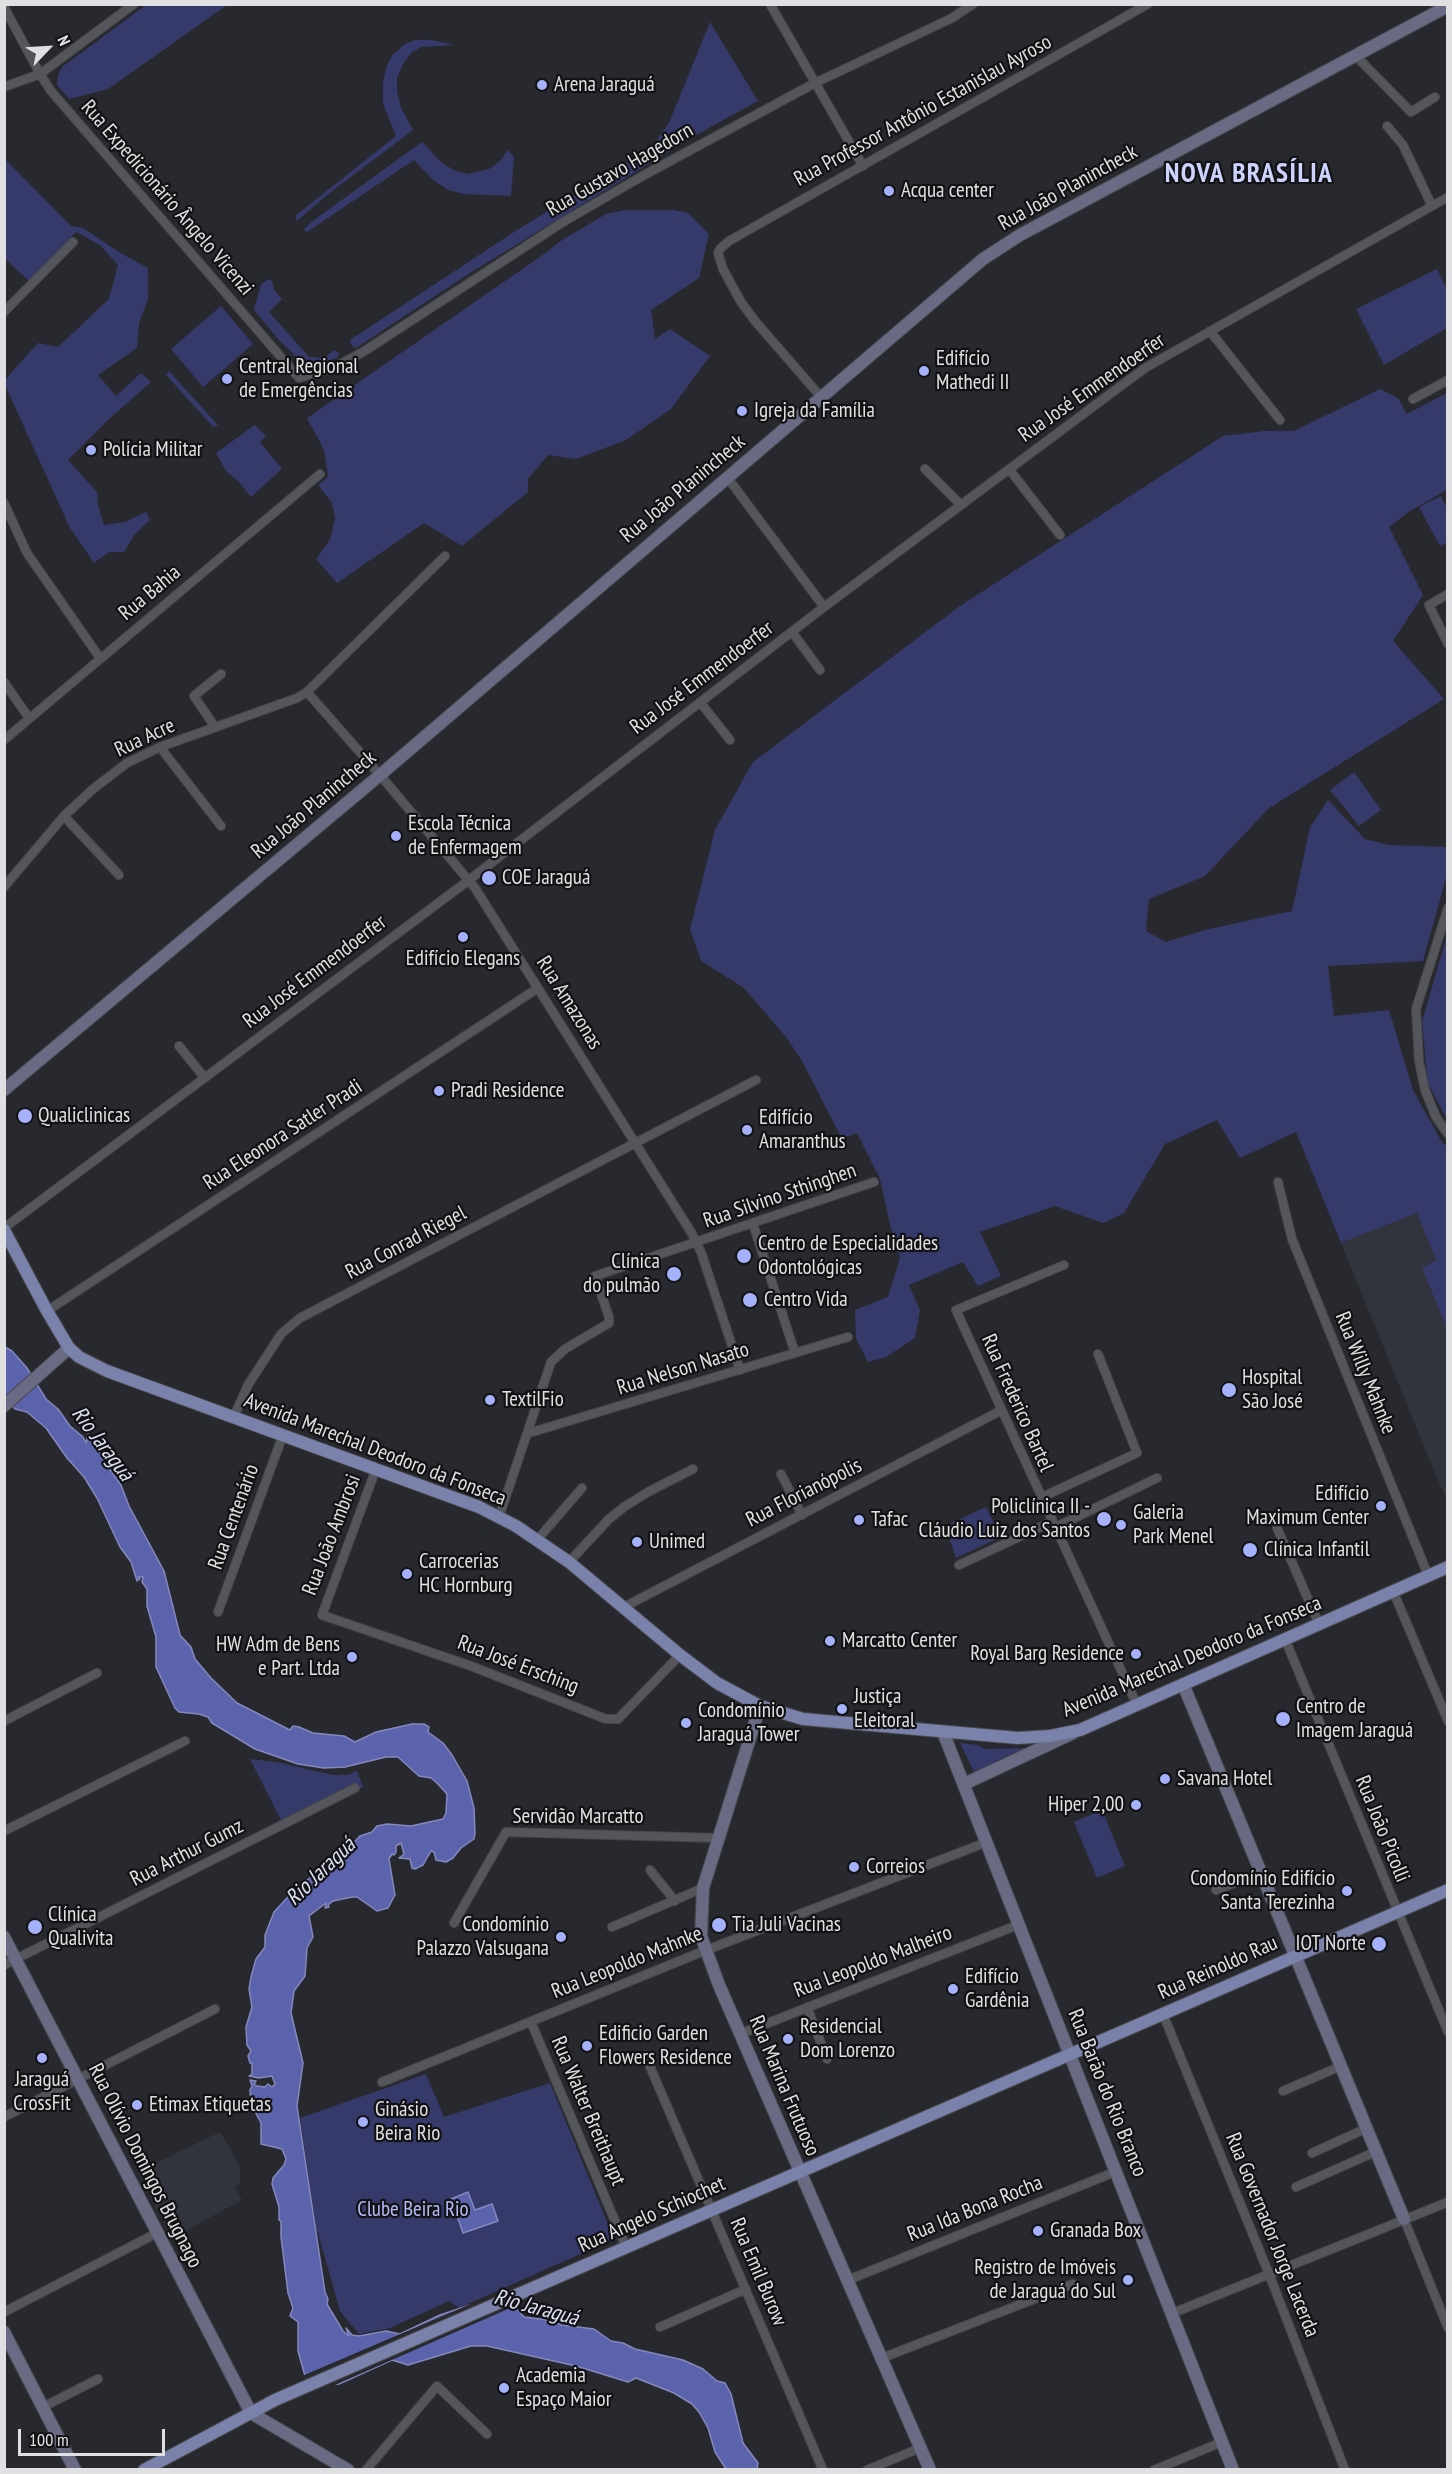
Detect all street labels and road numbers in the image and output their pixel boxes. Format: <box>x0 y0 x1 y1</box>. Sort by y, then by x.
street label: Rua Professor Antônio Estanislau Ayroso <box>790 30 1056 192</box>
street label: Rua Expedicionário Ângelo Vicenzi <box>75 95 259 301</box>
street label: Rua Gustavo Hagedorn <box>542 118 698 222</box>
street label: Rua João Planincheck <box>994 139 1142 237</box>
street label: Rua José Emmendoerfer <box>1014 328 1170 448</box>
street label: Rua João Planincheck <box>616 430 750 548</box>
street label: Rua Bahia <box>114 560 186 626</box>
street label: Rua José Emmendoerfer <box>625 616 779 740</box>
street label: Rua Acre <box>111 713 179 763</box>
street label: Rua João Planincheck <box>247 746 381 864</box>
street label: Rua José Emmendoerfer <box>238 910 392 1034</box>
street label: Rua Amazonas <box>530 952 608 1054</box>
street label: Rua Eleonora Satler Pradi <box>199 1074 367 1196</box>
street label: Rua Silvino Sthinghen <box>700 1158 860 1234</box>
street label: Rua Conrad Riegel <box>341 1201 471 1285</box>
street label: Rua Willy Mahnke <box>1329 1308 1401 1438</box>
street label: Rua Frederico Bartel <box>975 1330 1059 1476</box>
street label: Rua Nelson Nasato <box>614 1337 752 1401</box>
street label: Avenida Marechal Deodoro da Fonseca <box>240 1388 510 1512</box>
street label: Rua Florianópolis <box>742 1453 866 1533</box>
street label: Rua Centenário <box>203 1461 265 1573</box>
street label: Rua João Ambrosi <box>297 1471 367 1599</box>
street label: Avenida Marechal Deodoro da Fonseca <box>1059 1591 1325 1723</box>
street label: Rua José Ersching <box>454 1630 582 1700</box>
street label: Rua João Picolli <box>1349 1772 1415 1886</box>
street label: Servidão Marcatto <box>513 1804 643 1830</box>
street label: Rua Arthur Gumz <box>126 1814 248 1892</box>
street label: Rua Leopoldo Malheiro <box>790 1920 956 2004</box>
street label: Rua Leopoldo Mahnke <box>548 1921 706 2005</box>
street label: Rua Reinoldo Rau <box>1154 1930 1282 2006</box>
street label: Rua Barão do Rio Branco <box>1062 2006 1152 2180</box>
street label: Rua Marina Frutuoso <box>743 2012 825 2160</box>
street label: Rua Walter Breithaupt <box>545 2033 631 2189</box>
street label: Rua Olívio Domingos Brugnago <box>82 2060 208 2272</box>
street label: Rua Governador Jorge Lacerda <box>1220 2129 1324 2341</box>
street label: Rua Ida Bona Rocha <box>904 2170 1046 2248</box>
street label: Rua Angelo Schiochet <box>575 2171 729 2259</box>
street label: Rua Emil Burow <box>724 2214 792 2330</box>

